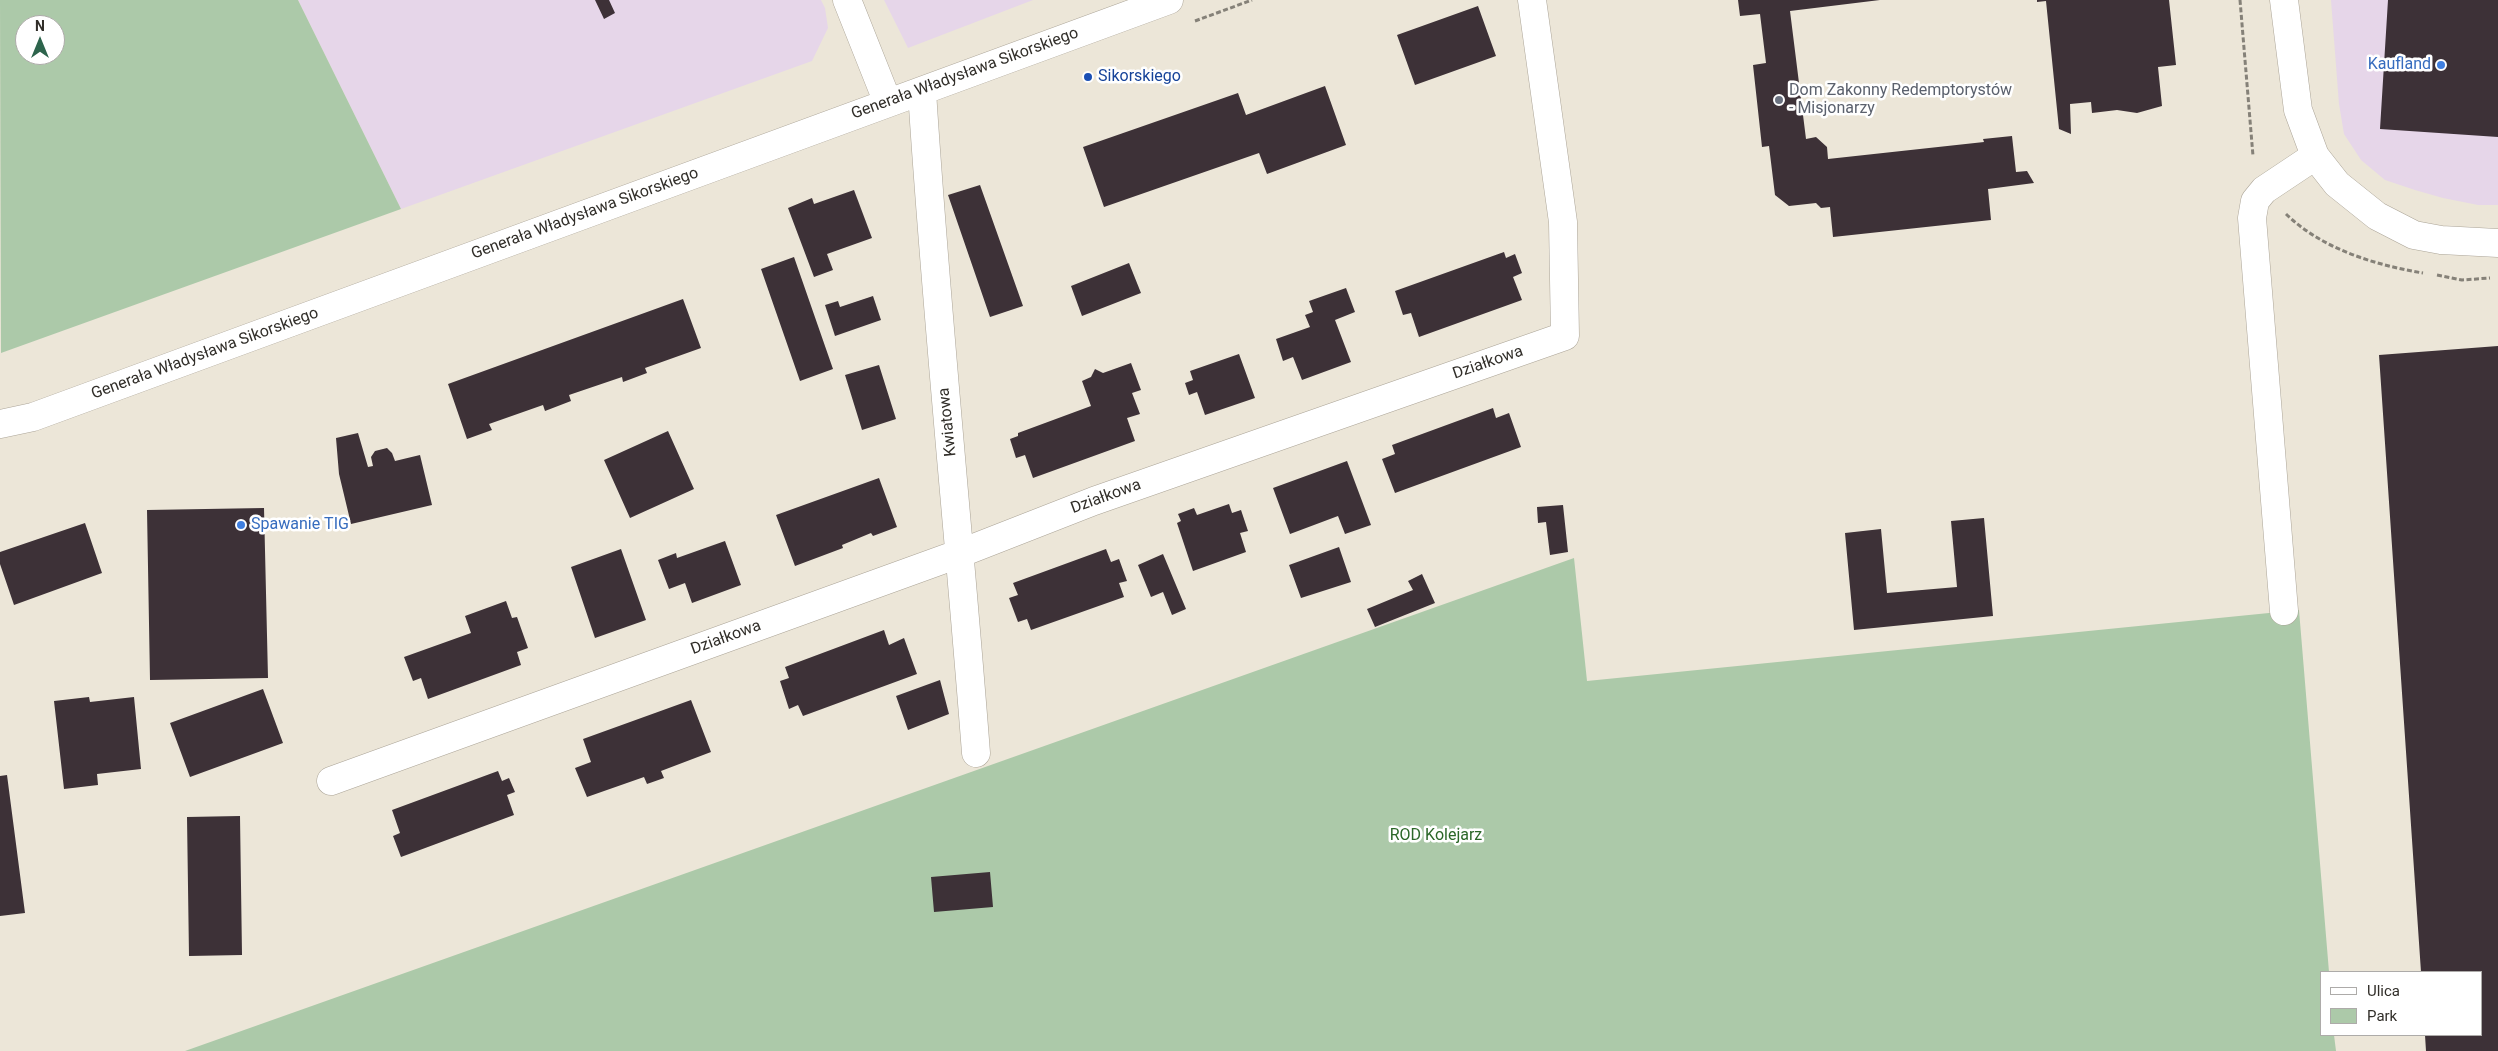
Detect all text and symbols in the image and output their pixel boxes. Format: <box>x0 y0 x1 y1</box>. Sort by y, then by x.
north arrow <box>15 15 65 65</box>
text: N <box>35 18 45 34</box>
street label: Generała Władysława Sikorskiego <box>849 24 1081 124</box>
place label: Kaufland <box>2368 55 2431 75</box>
marker: Kaufland <box>2435 59 2447 71</box>
place label: Sikorskiego <box>1098 67 1181 87</box>
marker: Sikorskiego <box>1082 71 1094 83</box>
place label: Dom Zakonny Redemptorystów - Misjonarzy <box>1789 81 2012 119</box>
marker: Dom Zakonny Redemptorystów - Misjonarzy <box>1773 94 1785 106</box>
street label: Generała Władysława Sikorskiego <box>469 164 701 264</box>
street label: Generała Władysława Sikorskiego <box>89 304 321 404</box>
street label: Działkowa <box>1450 342 1526 384</box>
street label: Kwiatowa <box>935 387 961 457</box>
street label: Działkowa <box>1068 475 1144 519</box>
place label: Spawanie TIG <box>251 515 349 535</box>
marker: Spawanie TIG <box>235 519 247 531</box>
street label: Działkowa <box>688 616 764 660</box>
park label: ROD Kolejarz <box>1390 826 1482 846</box>
legend <box>2320 971 2483 1036</box>
text: Ulica <box>2367 982 2400 1000</box>
text: Park <box>2367 1007 2397 1025</box>

